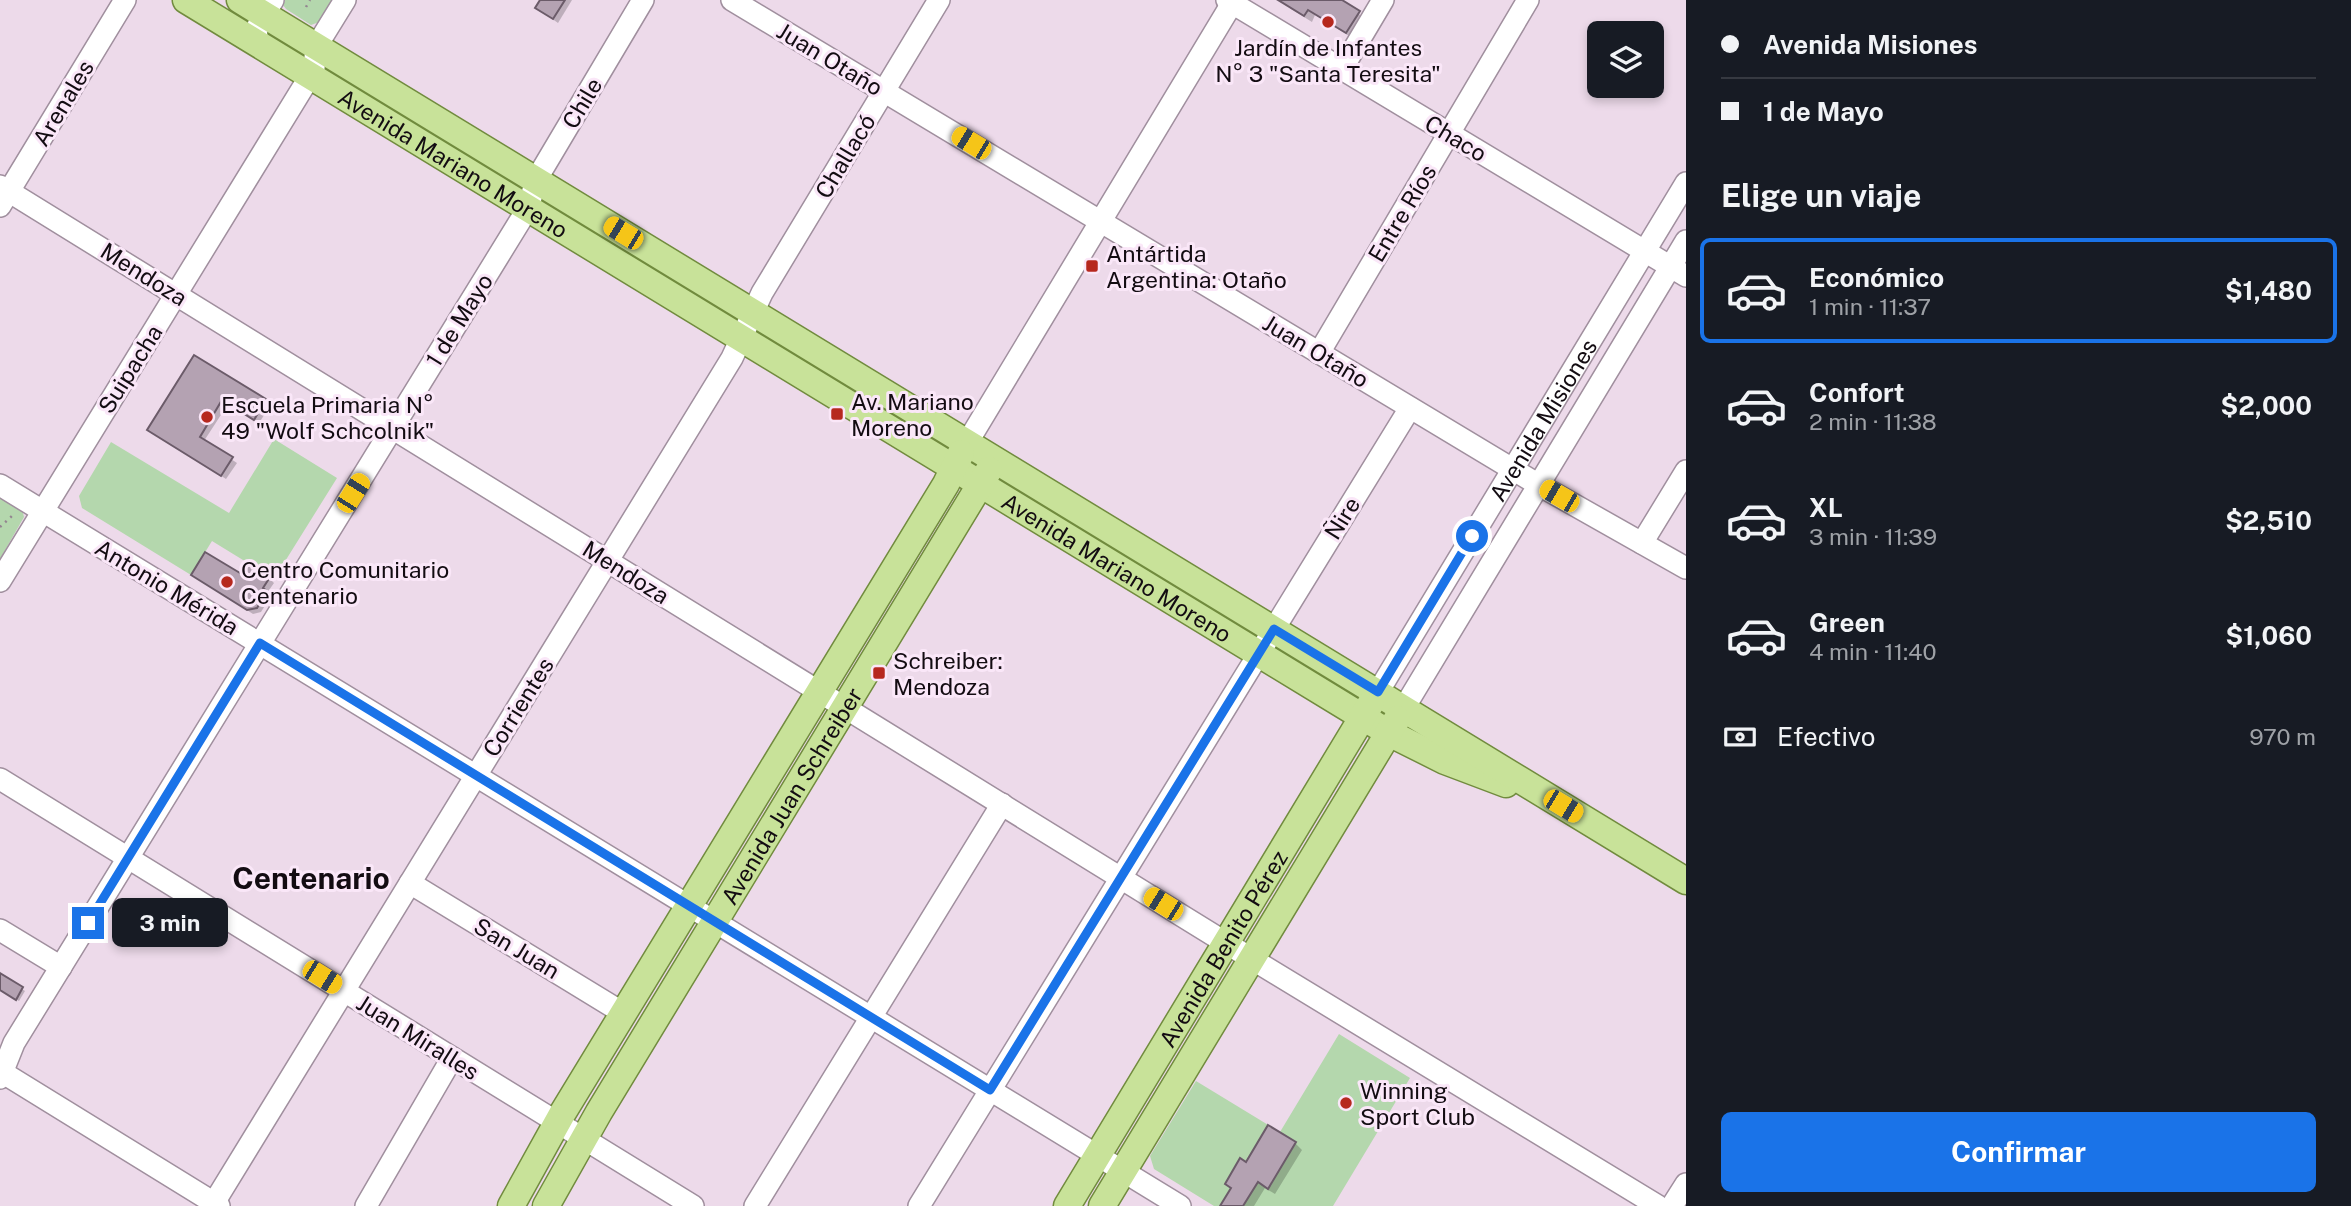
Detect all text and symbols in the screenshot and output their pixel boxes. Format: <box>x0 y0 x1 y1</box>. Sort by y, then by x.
marker: Jardín de Infantes N° 3 "Santa Teresita" <box>1320 14 1336 30</box>
street label: Juan Otaño <box>772 17 888 101</box>
map controls <box>1587 21 1664 98</box>
button: layers <box>1587 21 1664 98</box>
text: Avenida Misiones <box>1763 29 1977 60</box>
place label: Jardín de Infantes N° 3 "Santa Teresita" <box>1215 34 1441 87</box>
street label: Arenales <box>27 55 99 151</box>
street label: Chile <box>556 73 608 133</box>
street label: Avenida Mariano Moreno <box>334 83 573 243</box>
text: 1 de Mayo <box>1763 96 1884 127</box>
street label: Challacó <box>809 109 881 203</box>
street label: Chaco <box>1420 109 1492 167</box>
car <box>948 123 995 163</box>
street label: Entre Ríos <box>1362 160 1442 266</box>
text: Elige un viaje <box>1721 177 1921 214</box>
car <box>600 213 647 253</box>
street label: Mendoza <box>96 237 192 311</box>
place label: Antártida Argentina: Otaño <box>1106 240 1287 293</box>
marker: Antártida Argentina: Otaño <box>1084 258 1100 274</box>
icon: car <box>1725 259 1788 322</box>
text: Económico <box>1809 262 1944 293</box>
street label: 1 de Mayo <box>420 269 498 371</box>
text: $1,480 <box>2225 275 2312 306</box>
text: 1 min · 11:37 <box>1809 293 1931 320</box>
street label: Juan Otaño <box>1258 309 1374 393</box>
street label: Suipacha <box>92 320 168 418</box>
street label: Avenida Misiones <box>1483 334 1602 506</box>
icon: car <box>1725 374 1788 437</box>
text: Confort <box>1809 377 1905 408</box>
place label: Av. Mariano Moreno <box>851 388 974 441</box>
text: $2,000 <box>2220 390 2312 421</box>
place label: Escuela Primaria N° 49 "Wolf Schcolnik" <box>221 391 434 444</box>
marker: Av. Mariano Moreno <box>829 406 845 422</box>
text: 2 min · 11:38 <box>1809 408 1937 435</box>
marker: Escuela Primaria N° 49 "Wolf Schcolnik" <box>199 409 215 425</box>
car <box>333 470 374 516</box>
car <box>1536 476 1583 516</box>
street label: Avenida Mariano Moreno <box>997 487 1237 647</box>
icon: car <box>1725 489 1788 552</box>
street label: Ñire <box>1319 492 1365 544</box>
text: XL <box>1809 492 1843 523</box>
text: $2,510 <box>2225 505 2312 536</box>
route start <box>1456 520 1488 552</box>
text: 3 min · 11:39 <box>1809 523 1937 550</box>
street label: Antonio Mérida <box>90 534 244 640</box>
street label: Mendoza <box>578 535 674 609</box>
place label: Centro Comunitario Centenario <box>241 556 449 609</box>
marker: Centro Comunitario Centenario <box>219 574 235 590</box>
icon: car <box>1725 604 1788 667</box>
text: Green <box>1809 607 1885 638</box>
text: $1,060 <box>2225 620 2312 651</box>
text: 4 min · 11:40 <box>1809 638 1937 665</box>
place label: Schreiber: Mendoza <box>893 647 1003 700</box>
street label: Corrientes <box>477 653 559 761</box>
marker: Schreiber: Mendoza <box>871 665 887 681</box>
street label: Avenida Juan Schreiber <box>715 682 867 909</box>
icon: cash <box>1721 718 1759 756</box>
text: Efectivo <box>1777 721 1875 752</box>
text: 970 m <box>2249 723 2316 750</box>
car <box>1540 786 1587 826</box>
street label: Avenida Benito Pérez <box>1153 845 1292 1052</box>
district label: Centenario <box>232 860 390 896</box>
car <box>1140 884 1187 924</box>
callout: 3 min <box>112 898 228 948</box>
route end <box>72 907 104 939</box>
text: 3 min <box>140 909 200 936</box>
street label: San Juan <box>469 912 565 984</box>
car <box>299 957 346 997</box>
street label: Juan Miralles <box>352 989 484 1085</box>
place label: Winning Sport Club <box>1360 1077 1475 1130</box>
marker: Winning Sport Club <box>1338 1095 1354 1111</box>
button: Confirmar <box>1721 1112 2316 1192</box>

